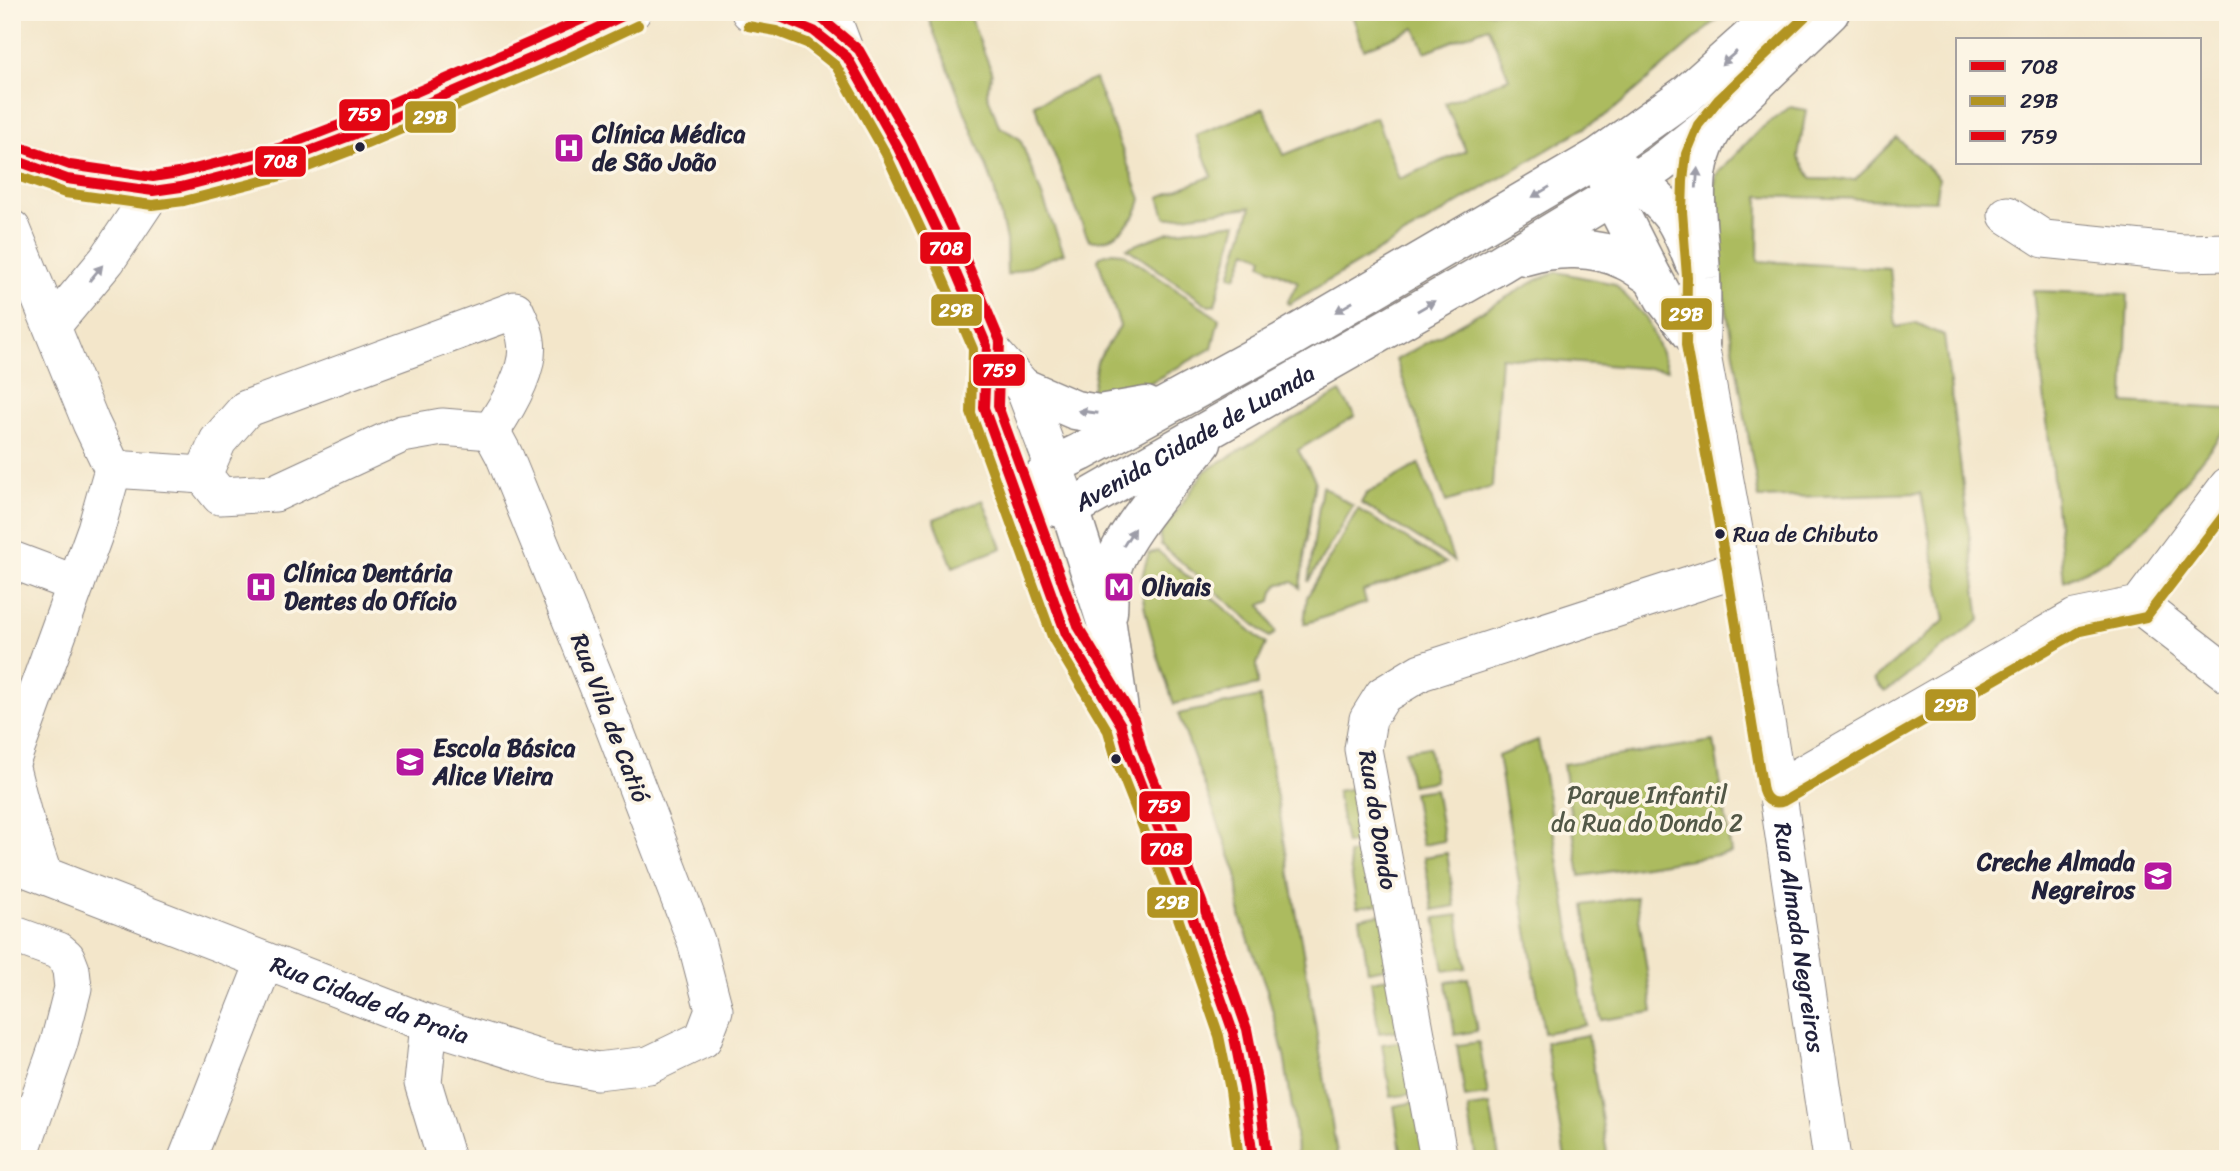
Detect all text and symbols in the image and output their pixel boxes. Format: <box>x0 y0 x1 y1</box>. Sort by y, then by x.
legend <box>1956 38 2202 164</box>
text: 708 <box>2020 48 2058 86</box>
one-way arrow <box>1720 50 1737 65</box>
text: 29B <box>2020 82 2058 120</box>
line badge: 759 <box>338 98 391 132</box>
text: 759 <box>347 98 381 131</box>
line badge: 29B <box>404 100 457 134</box>
text: 29B <box>412 101 447 134</box>
place label: Clínica Médica de São João <box>591 113 745 183</box>
text: 759 <box>2020 118 2058 156</box>
hospital icon: Clínica Médica de São João <box>552 131 586 165</box>
unlabelled marker <box>353 140 367 154</box>
line badge: 708 <box>254 145 307 178</box>
text: 708 <box>263 145 298 178</box>
one-way arrow <box>1692 166 1703 188</box>
one-way arrow <box>1531 186 1550 199</box>
line badge: 708 <box>919 231 972 265</box>
text: 708 <box>929 232 964 265</box>
one-way arrow <box>88 265 103 283</box>
line badge: 29B <box>930 293 983 327</box>
text: 29B <box>938 294 973 327</box>
line badge: 29B <box>1660 297 1713 331</box>
text: 29B <box>1668 298 1703 331</box>
one-way arrow <box>1416 300 1436 312</box>
one-way arrow <box>1334 301 1353 313</box>
street label: Avenida Cidade de Luanda <box>1065 352 1323 524</box>
line badge: 759 <box>972 353 1026 387</box>
text: 759 <box>982 354 1016 387</box>
one-way arrow <box>1077 406 1099 417</box>
place label: Rua de Chibuto <box>1733 515 1878 554</box>
one-way arrow <box>1122 527 1135 546</box>
marker: Rua de Chibuto <box>1713 527 1727 541</box>
place label: Clínica Dentária Dentes do Ofício <box>283 552 457 622</box>
place label: Olivais <box>1142 566 1212 608</box>
hospital icon: Clínica Dentária Dentes do Ofício <box>244 570 278 604</box>
metro station icon: Olivais <box>1102 570 1136 604</box>
street label: Rua Vila de Catió <box>558 627 662 810</box>
line badge: 29B <box>1924 688 1977 722</box>
text: 29B <box>1933 689 1968 722</box>
place label: Escola Básica Alice Vieira <box>432 727 576 797</box>
school or university icon: Escola Básica Alice Vieira <box>393 745 427 779</box>
street label: Rua do Dondo <box>1346 747 1410 893</box>
unlabelled marker <box>1109 752 1123 766</box>
park label: Parque Infantil da Rua do Dondo 2 <box>1551 774 1743 844</box>
line badge: 759 <box>1138 790 1191 823</box>
text: 759 <box>1147 790 1181 823</box>
street label: Rua Almada Negreiros <box>1761 820 1837 1057</box>
line badge: 708 <box>1140 832 1193 866</box>
text: 708 <box>1149 833 1184 866</box>
place label: Creche Almada Negreiros <box>1976 841 2136 911</box>
school or university icon: Creche Almada Negreiros <box>2141 859 2175 893</box>
line badge: 29B <box>1146 886 1199 919</box>
text: 29B <box>1154 886 1189 919</box>
street label: Rua Cidade da Praia <box>264 944 474 1056</box>

